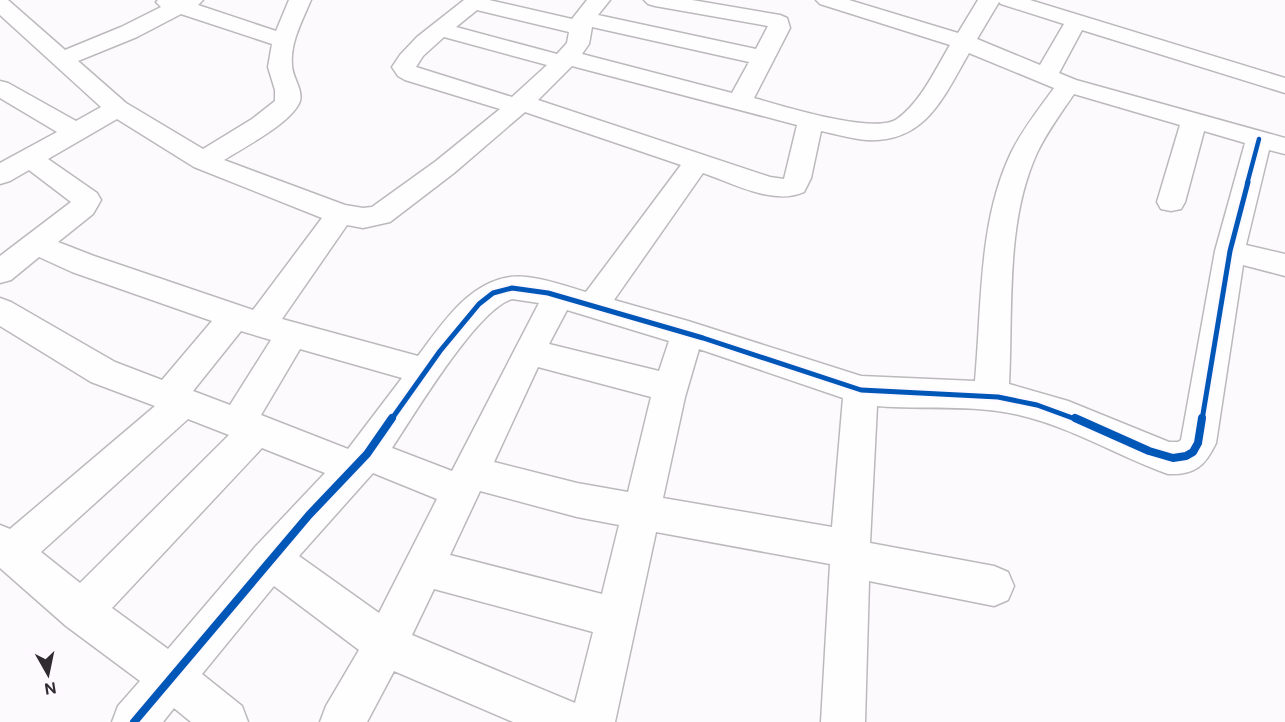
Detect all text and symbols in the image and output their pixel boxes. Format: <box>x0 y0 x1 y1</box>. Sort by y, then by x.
north arrow <box>18 644 78 704</box>
text: N <box>43 677 58 700</box>

